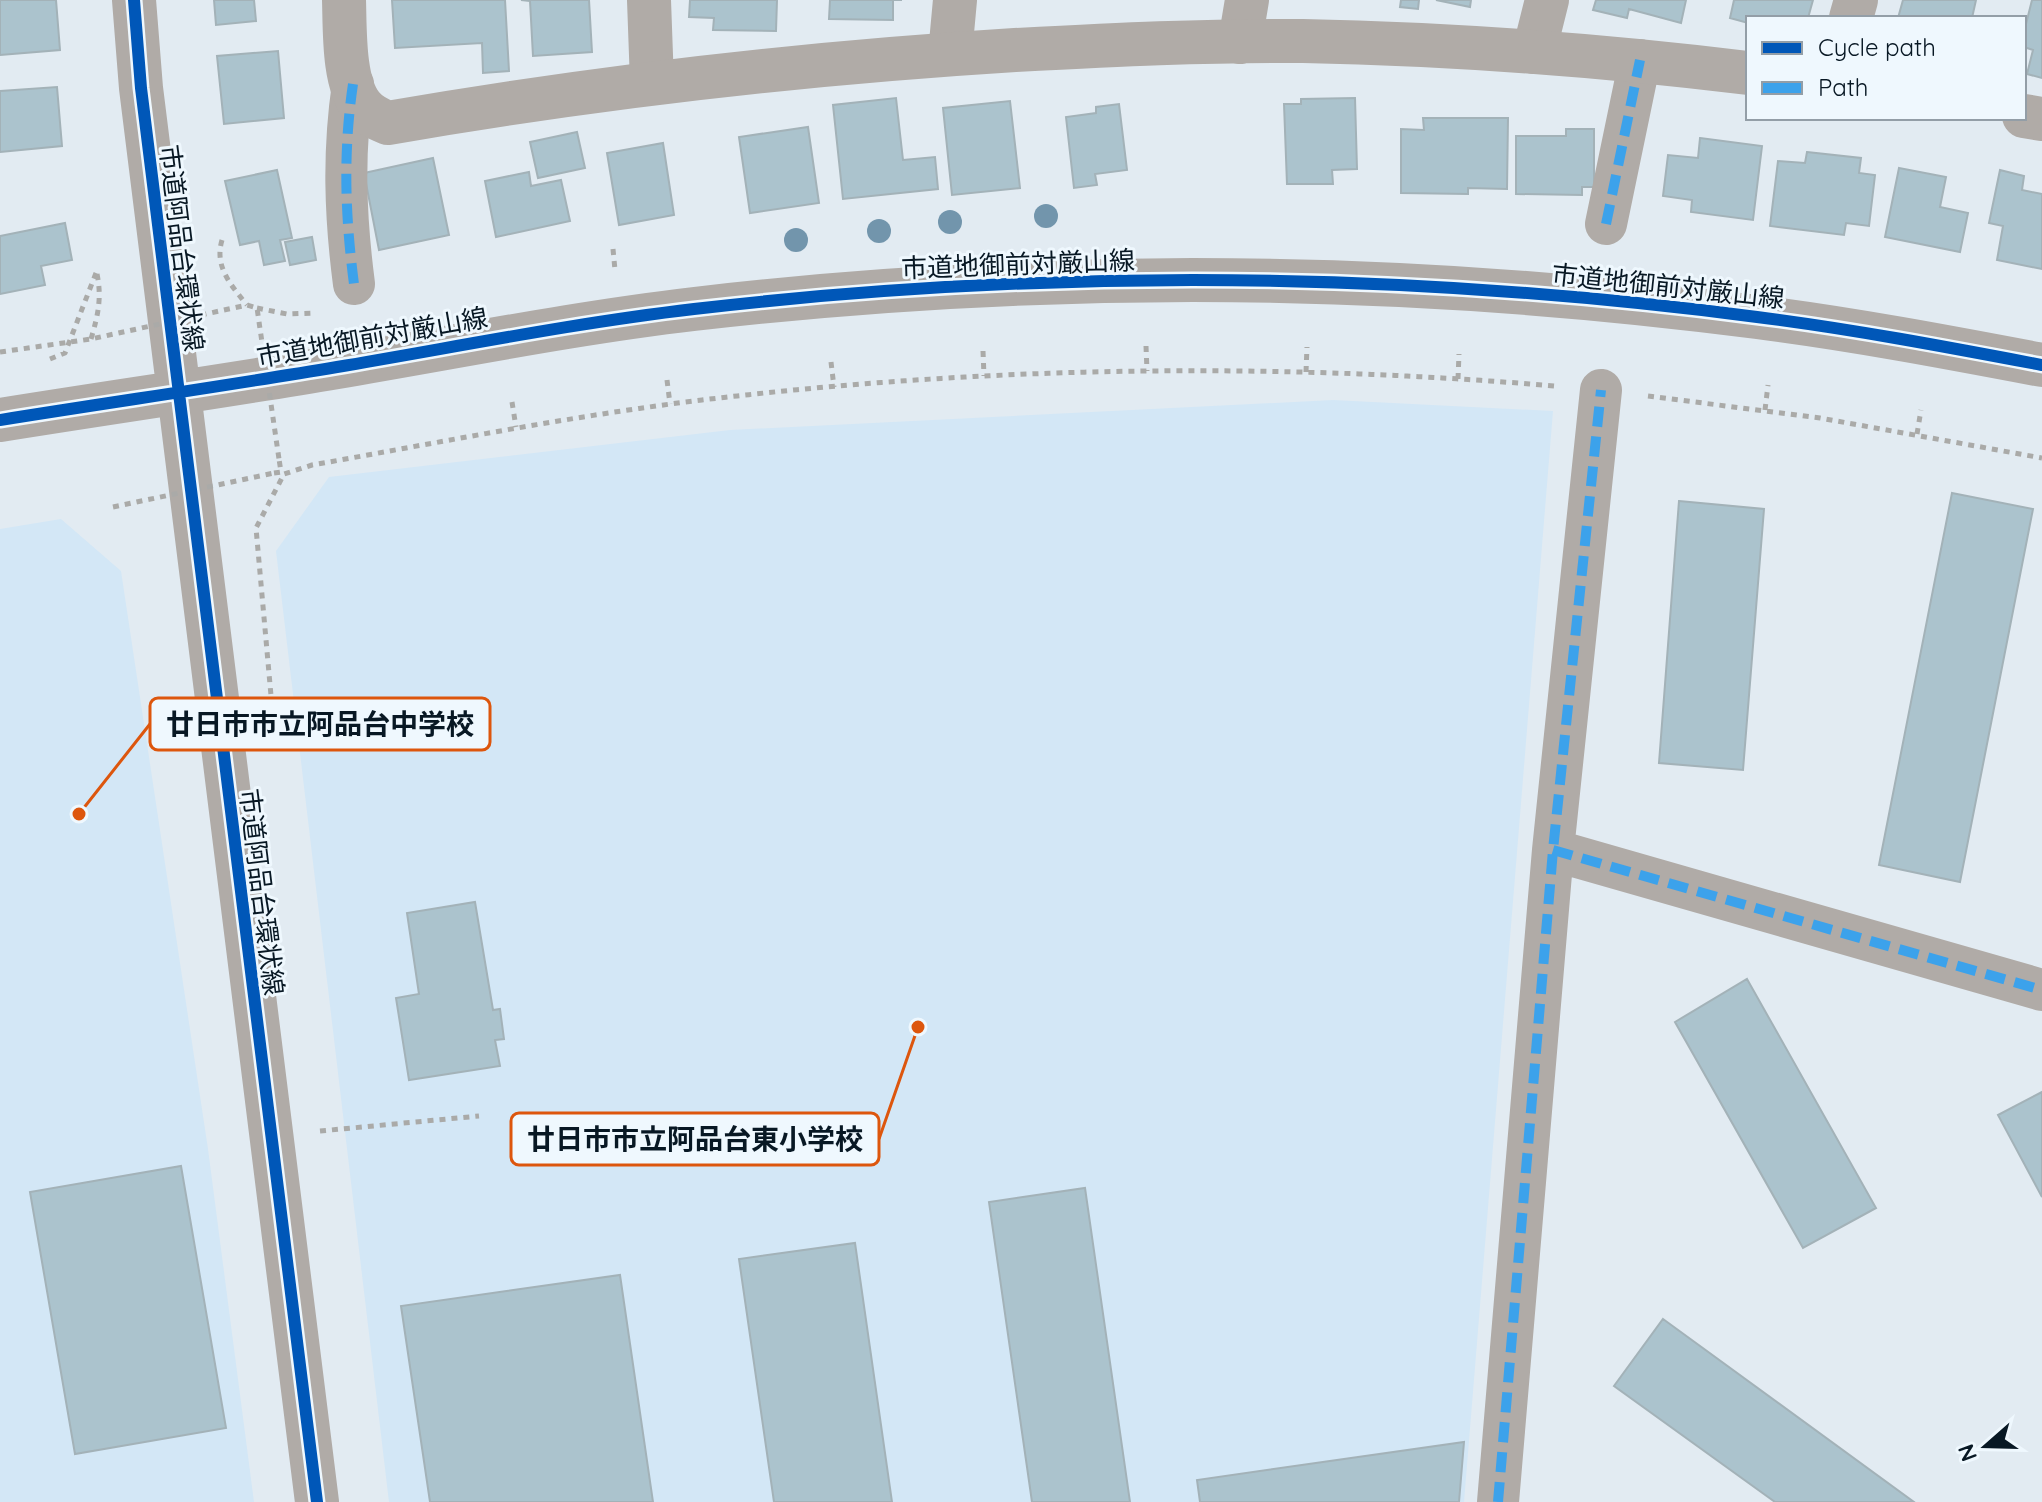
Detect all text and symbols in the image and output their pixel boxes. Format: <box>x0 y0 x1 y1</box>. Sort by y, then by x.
legend <box>1746 16 2026 120</box>
text: Cycle path <box>1818 32 1936 62</box>
text: Path <box>1818 72 1869 102</box>
street label: 市道阿品台環状線 <box>153 143 211 353</box>
street label: 市道地御前対厳山線 <box>900 243 1136 285</box>
street label: 市道地御前対厳山線 <box>1550 257 1786 315</box>
street label: 市道地御前対厳山線 <box>254 300 490 374</box>
callout: 廿日市市立阿品台中学校 <box>150 698 490 750</box>
text: 廿日市市立阿品台中学校 <box>166 706 474 741</box>
street label: 市道阿品台環状線 <box>233 787 291 997</box>
callout: 廿日市市立阿品台東小学校 <box>511 1113 879 1165</box>
text: 廿日市市立阿品台東小学校 <box>527 1121 863 1156</box>
north arrow <box>1946 1406 2026 1486</box>
text: N <box>1951 1440 1983 1465</box>

